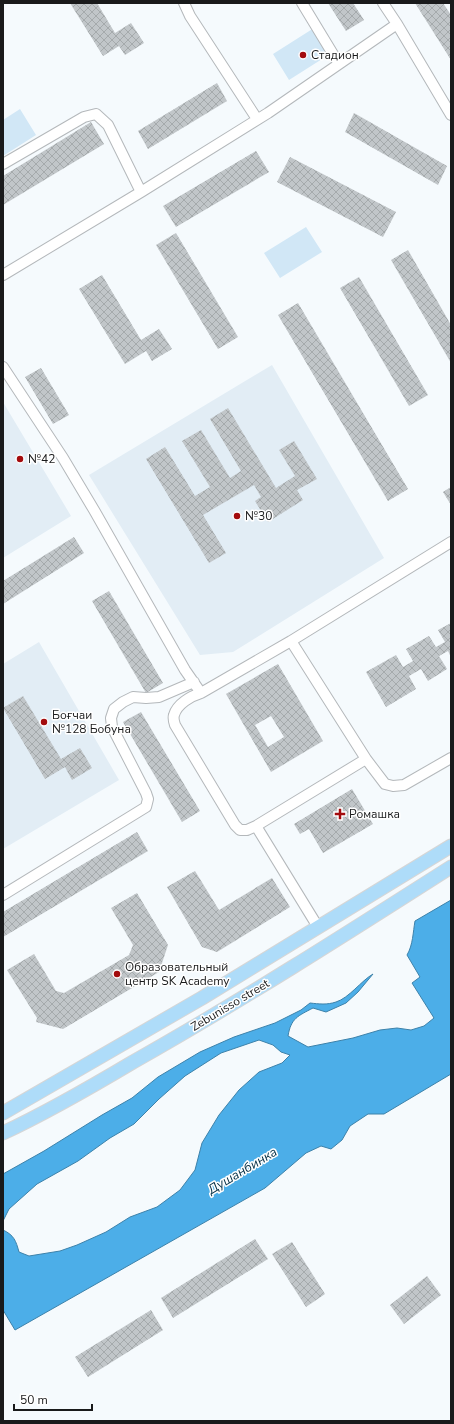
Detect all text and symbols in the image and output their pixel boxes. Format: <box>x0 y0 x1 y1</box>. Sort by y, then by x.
place label: Стадион <box>311 47 359 63</box>
marker: Стадион <box>298 50 308 60</box>
place label: №42 <box>28 451 55 467</box>
marker: №42 <box>15 454 25 464</box>
place label: №30 <box>245 508 272 524</box>
marker: №30 <box>232 511 242 521</box>
place label: Боғчаи №128 Бобуна <box>52 707 131 737</box>
marker: Боғчаи №128 Бобуна <box>39 717 49 727</box>
place label: Ромашка <box>349 806 400 822</box>
marker: Ромашка <box>334 808 346 820</box>
place label: Образовательный центр SK Academy <box>125 959 230 989</box>
marker: Образовательный центр SK Academy <box>112 969 122 979</box>
street label: Zebunisso street <box>188 975 273 1035</box>
water label: Душанбинка <box>204 1143 281 1199</box>
scale bar <box>14 1386 92 1412</box>
text: 50 m <box>20 1392 48 1408</box>

